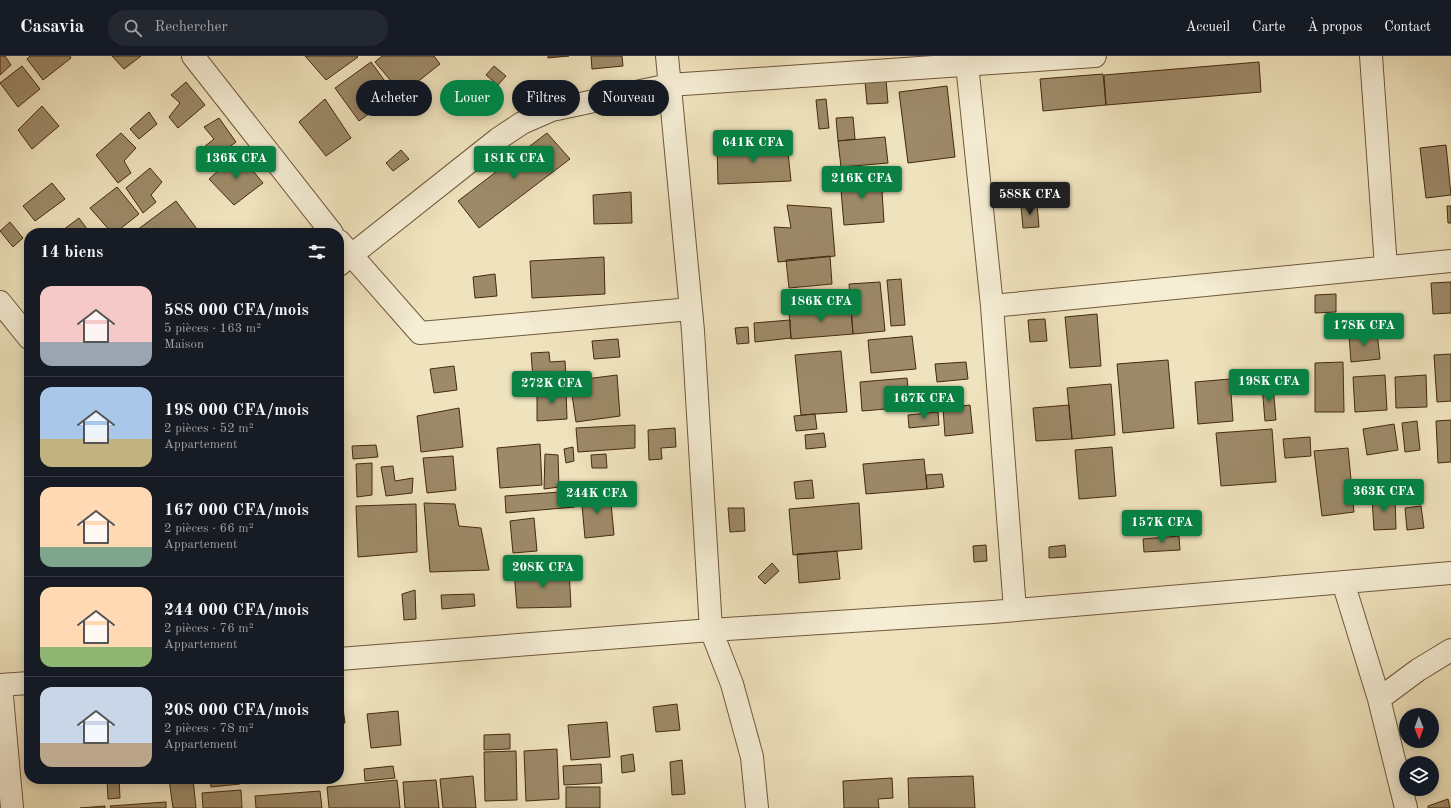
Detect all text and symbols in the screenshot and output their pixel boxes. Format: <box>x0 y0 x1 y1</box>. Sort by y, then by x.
search box <box>108 10 388 46</box>
icon: search <box>122 17 144 39</box>
text: Casavia <box>20 18 84 37</box>
text: Rechercher <box>154 20 228 35</box>
text: Accueil <box>1186 20 1230 34</box>
text: Carte <box>1252 20 1285 34</box>
text: À propos <box>1307 20 1362 34</box>
text: Contact <box>1384 20 1431 34</box>
chip: Acheter <box>356 80 432 116</box>
chip: Louer <box>440 80 504 116</box>
chip: Filtres <box>512 80 580 116</box>
chip: Nouveau <box>588 80 669 116</box>
pin: 641K CFA <box>712 130 794 164</box>
text: 641K CFA <box>722 136 784 149</box>
pin: 136K CFA <box>195 146 277 180</box>
pin: 181K CFA <box>473 146 555 180</box>
text: 136K CFA <box>205 152 267 165</box>
text: 181K CFA <box>483 152 545 165</box>
pin: 216K CFA <box>821 166 903 200</box>
text: 216K CFA <box>831 172 893 185</box>
pin: 588K CFA <box>989 182 1071 216</box>
text: 588K CFA <box>999 188 1061 201</box>
icon: filters <box>306 241 328 263</box>
text: 14 biens <box>40 244 103 261</box>
pin: 186K CFA <box>780 289 862 323</box>
text: 186K CFA <box>790 295 852 308</box>
icon: home <box>72 302 120 350</box>
text: 588 000 CFA/mois <box>164 302 309 319</box>
pin: 178K CFA <box>1323 313 1405 347</box>
text: 178K CFA <box>1333 319 1395 332</box>
text: 5 pièces · 163 m² <box>164 322 261 335</box>
text: Maison <box>164 338 204 351</box>
pin: 198K CFA <box>1228 369 1310 403</box>
pin: 272K CFA <box>511 371 593 405</box>
text: 198K CFA <box>1238 375 1300 388</box>
text: 272K CFA <box>521 377 583 390</box>
pin: 167K CFA <box>883 386 965 420</box>
text: 167K CFA <box>893 392 955 405</box>
text: 198 000 CFA/mois <box>164 402 309 419</box>
icon: home <box>72 403 120 451</box>
text: 2 pièces · 52 m² <box>164 422 254 435</box>
text: Appartement <box>164 438 238 451</box>
pin: 363K CFA <box>1343 479 1425 513</box>
pin: 244K CFA <box>556 481 638 515</box>
text: 363K CFA <box>1353 485 1415 498</box>
text: 244K CFA <box>566 487 628 500</box>
text: 167 000 CFA/mois <box>164 502 309 519</box>
icon: home <box>72 503 120 551</box>
pin: 157K CFA <box>1121 510 1203 544</box>
text: 157K CFA <box>1131 516 1193 529</box>
text: 2 pièces · 66 m² <box>164 522 254 535</box>
text: Appartement <box>164 538 238 551</box>
pin: 208K CFA <box>502 555 584 589</box>
text: 208K CFA <box>512 561 574 574</box>
text: 244 000 CFA/mois <box>164 602 309 619</box>
icon: home <box>72 603 120 651</box>
text: 2 pièces · 76 m² <box>164 622 254 635</box>
text: Appartement <box>164 638 238 651</box>
text: 208 000 CFA/mois <box>164 702 309 719</box>
icon: home <box>72 703 120 751</box>
north arrow <box>1399 708 1439 748</box>
map controls <box>1399 708 1439 796</box>
text: 2 pièces · 78 m² <box>164 722 254 735</box>
text: Appartement <box>164 738 238 751</box>
button: layers <box>1399 756 1439 796</box>

